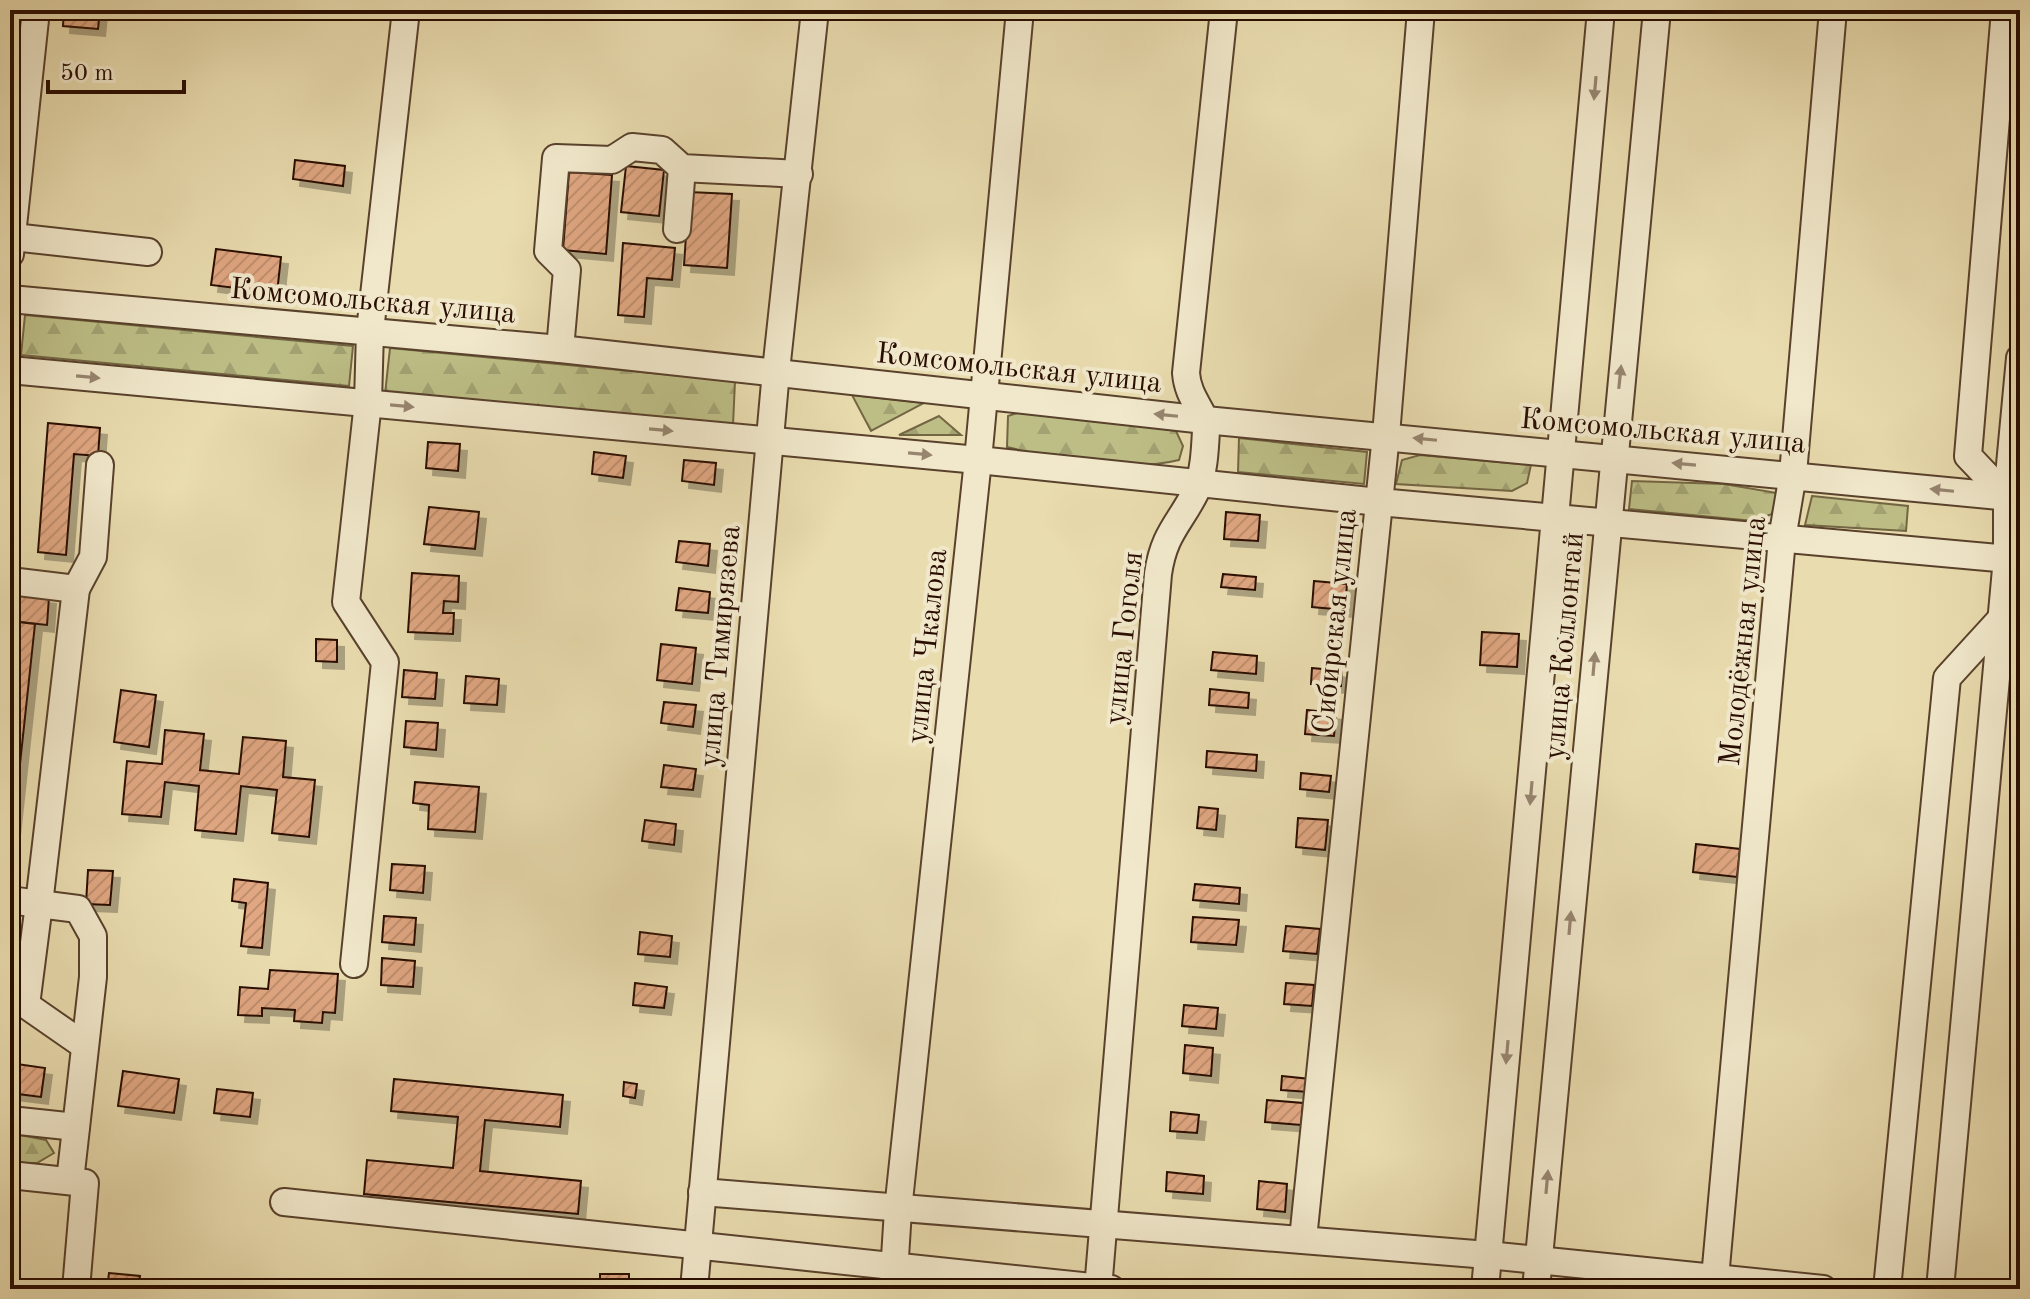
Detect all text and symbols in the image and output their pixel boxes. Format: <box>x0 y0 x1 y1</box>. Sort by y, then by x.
scale bar <box>48 44 184 94</box>
text: 50 m <box>60 62 114 86</box>
one-way arrow <box>1588 76 1601 101</box>
street label: Комсомольская улица <box>229 275 517 329</box>
street label: Комсомольская улица <box>875 339 1163 399</box>
one-way arrow <box>1614 364 1627 389</box>
one-way arrow <box>76 370 101 383</box>
one-way arrow <box>390 399 415 412</box>
street label: Комсомольская улица <box>1519 405 1807 459</box>
one-way arrow <box>1153 409 1178 422</box>
one-way arrow <box>649 424 674 437</box>
one-way arrow <box>1412 432 1437 445</box>
one-way arrow <box>908 448 933 461</box>
one-way arrow <box>1671 458 1696 471</box>
one-way arrow <box>1929 483 1954 496</box>
street label: Сибирская улица <box>1309 507 1363 735</box>
street label: Молодёжная улица <box>1716 515 1772 768</box>
street label: улица Тимирязева <box>695 524 747 769</box>
street label: улица Коллонтай <box>1540 531 1590 761</box>
street label: улица Чкалова <box>903 547 953 745</box>
street label: улица Гоголя <box>1101 550 1149 727</box>
one-way arrow <box>1588 651 1601 676</box>
one-way arrow <box>1524 781 1537 806</box>
one-way arrow <box>1564 910 1577 935</box>
one-way arrow <box>1500 1040 1513 1065</box>
one-way arrow <box>1541 1169 1554 1194</box>

